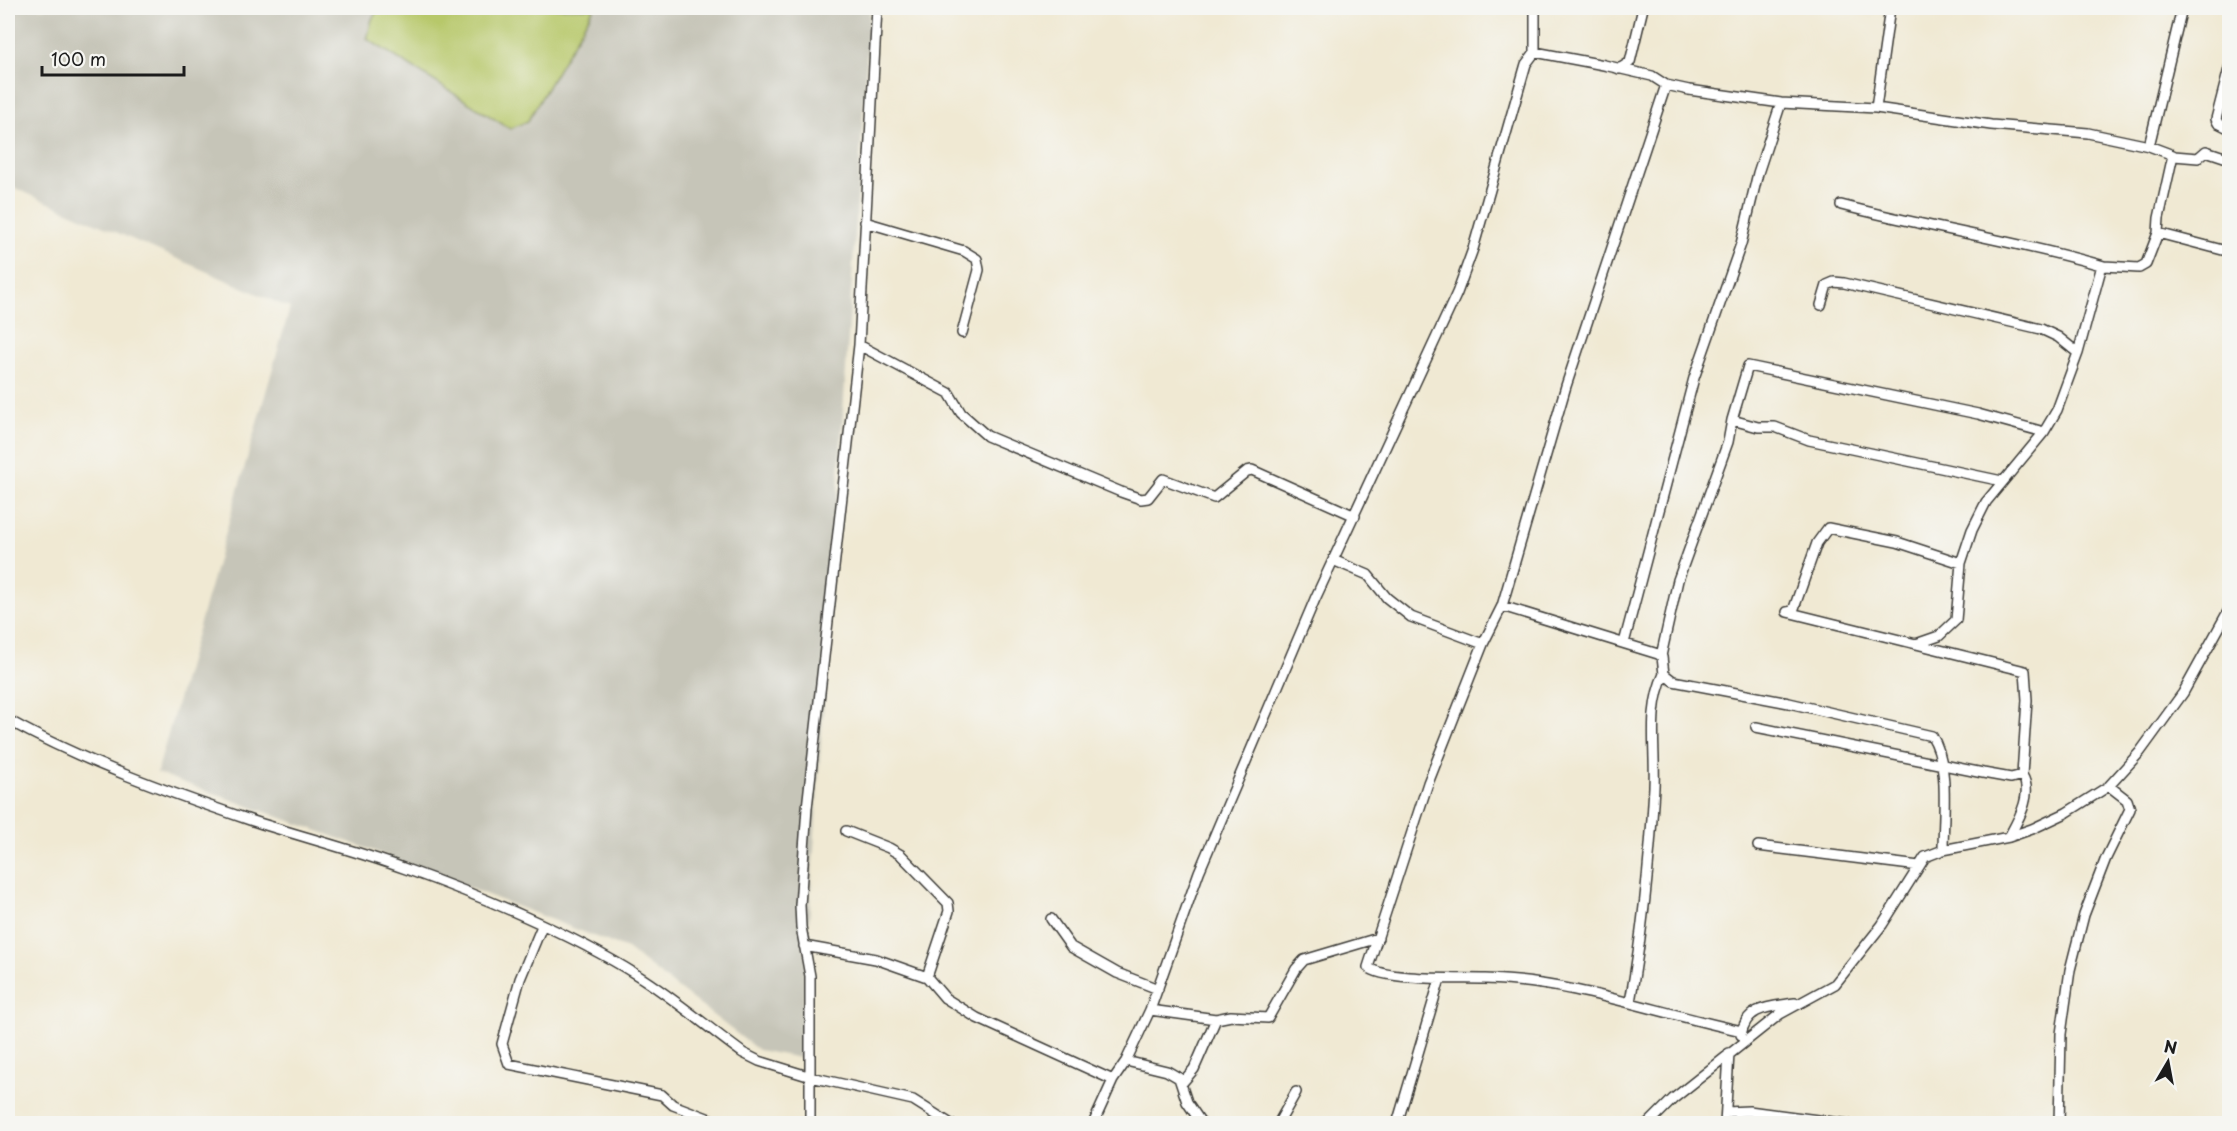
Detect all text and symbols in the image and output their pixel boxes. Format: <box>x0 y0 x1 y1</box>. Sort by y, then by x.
scale bar <box>42 39 184 77</box>
text: 100 m <box>51 45 106 72</box>
north arrow <box>2138 1032 2198 1092</box>
text: N <box>2162 1033 2179 1059</box>

